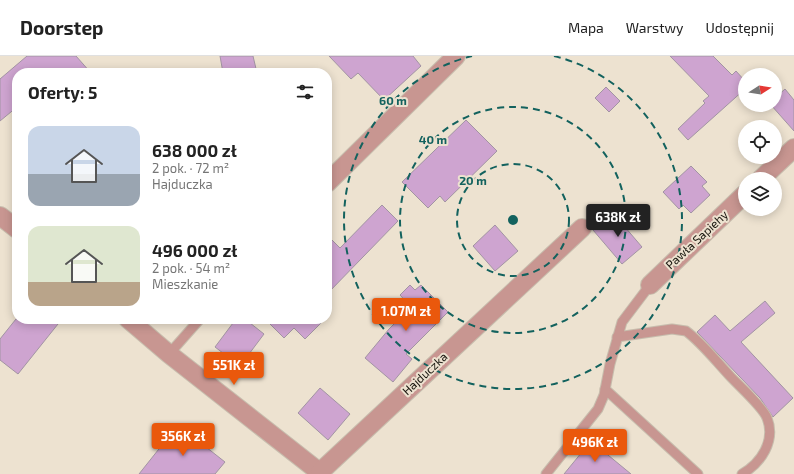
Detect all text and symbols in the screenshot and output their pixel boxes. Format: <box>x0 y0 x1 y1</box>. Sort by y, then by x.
text: Doorstep <box>20 16 104 39</box>
text: Mapa <box>568 19 604 36</box>
text: Warstwy <box>626 19 684 36</box>
text: Udostępnij <box>706 19 774 36</box>
north arrow <box>738 68 782 112</box>
map controls <box>738 68 782 216</box>
icon: filters <box>294 81 316 103</box>
text: Oferty: 5 <box>28 82 97 102</box>
text: 60 m <box>379 93 407 107</box>
button: locate <box>738 120 782 164</box>
text: 40 m <box>419 132 447 146</box>
text: 638 000 zł <box>152 140 237 160</box>
icon: home <box>60 142 108 190</box>
text: 2 pok. · 72 m² <box>152 160 229 176</box>
button: layers <box>738 172 782 216</box>
text: 20 m <box>459 173 487 187</box>
text: Hajduczka <box>152 176 213 192</box>
pin: 638K zł <box>581 204 655 238</box>
street label: Pawła Sapiehy <box>662 207 731 272</box>
text: 638K zł <box>595 209 641 225</box>
centre of rings <box>506 213 520 227</box>
text: 496 000 zł <box>152 240 237 260</box>
icon: home <box>60 242 108 290</box>
text: 2 pok. · 54 m² <box>152 260 230 276</box>
text: Mieszkanie <box>152 276 218 292</box>
pin: 1.07M zł <box>365 298 447 332</box>
text: 1.07M zł <box>381 303 431 319</box>
street label: Hajduczka <box>399 349 450 398</box>
pin: 551K zł <box>197 352 271 386</box>
text: 551K zł <box>213 357 255 373</box>
pin: 356K zł <box>146 423 220 457</box>
text: 356K zł <box>161 428 205 444</box>
pin: 496K zł <box>558 429 632 463</box>
text: 496K zł <box>572 434 618 450</box>

